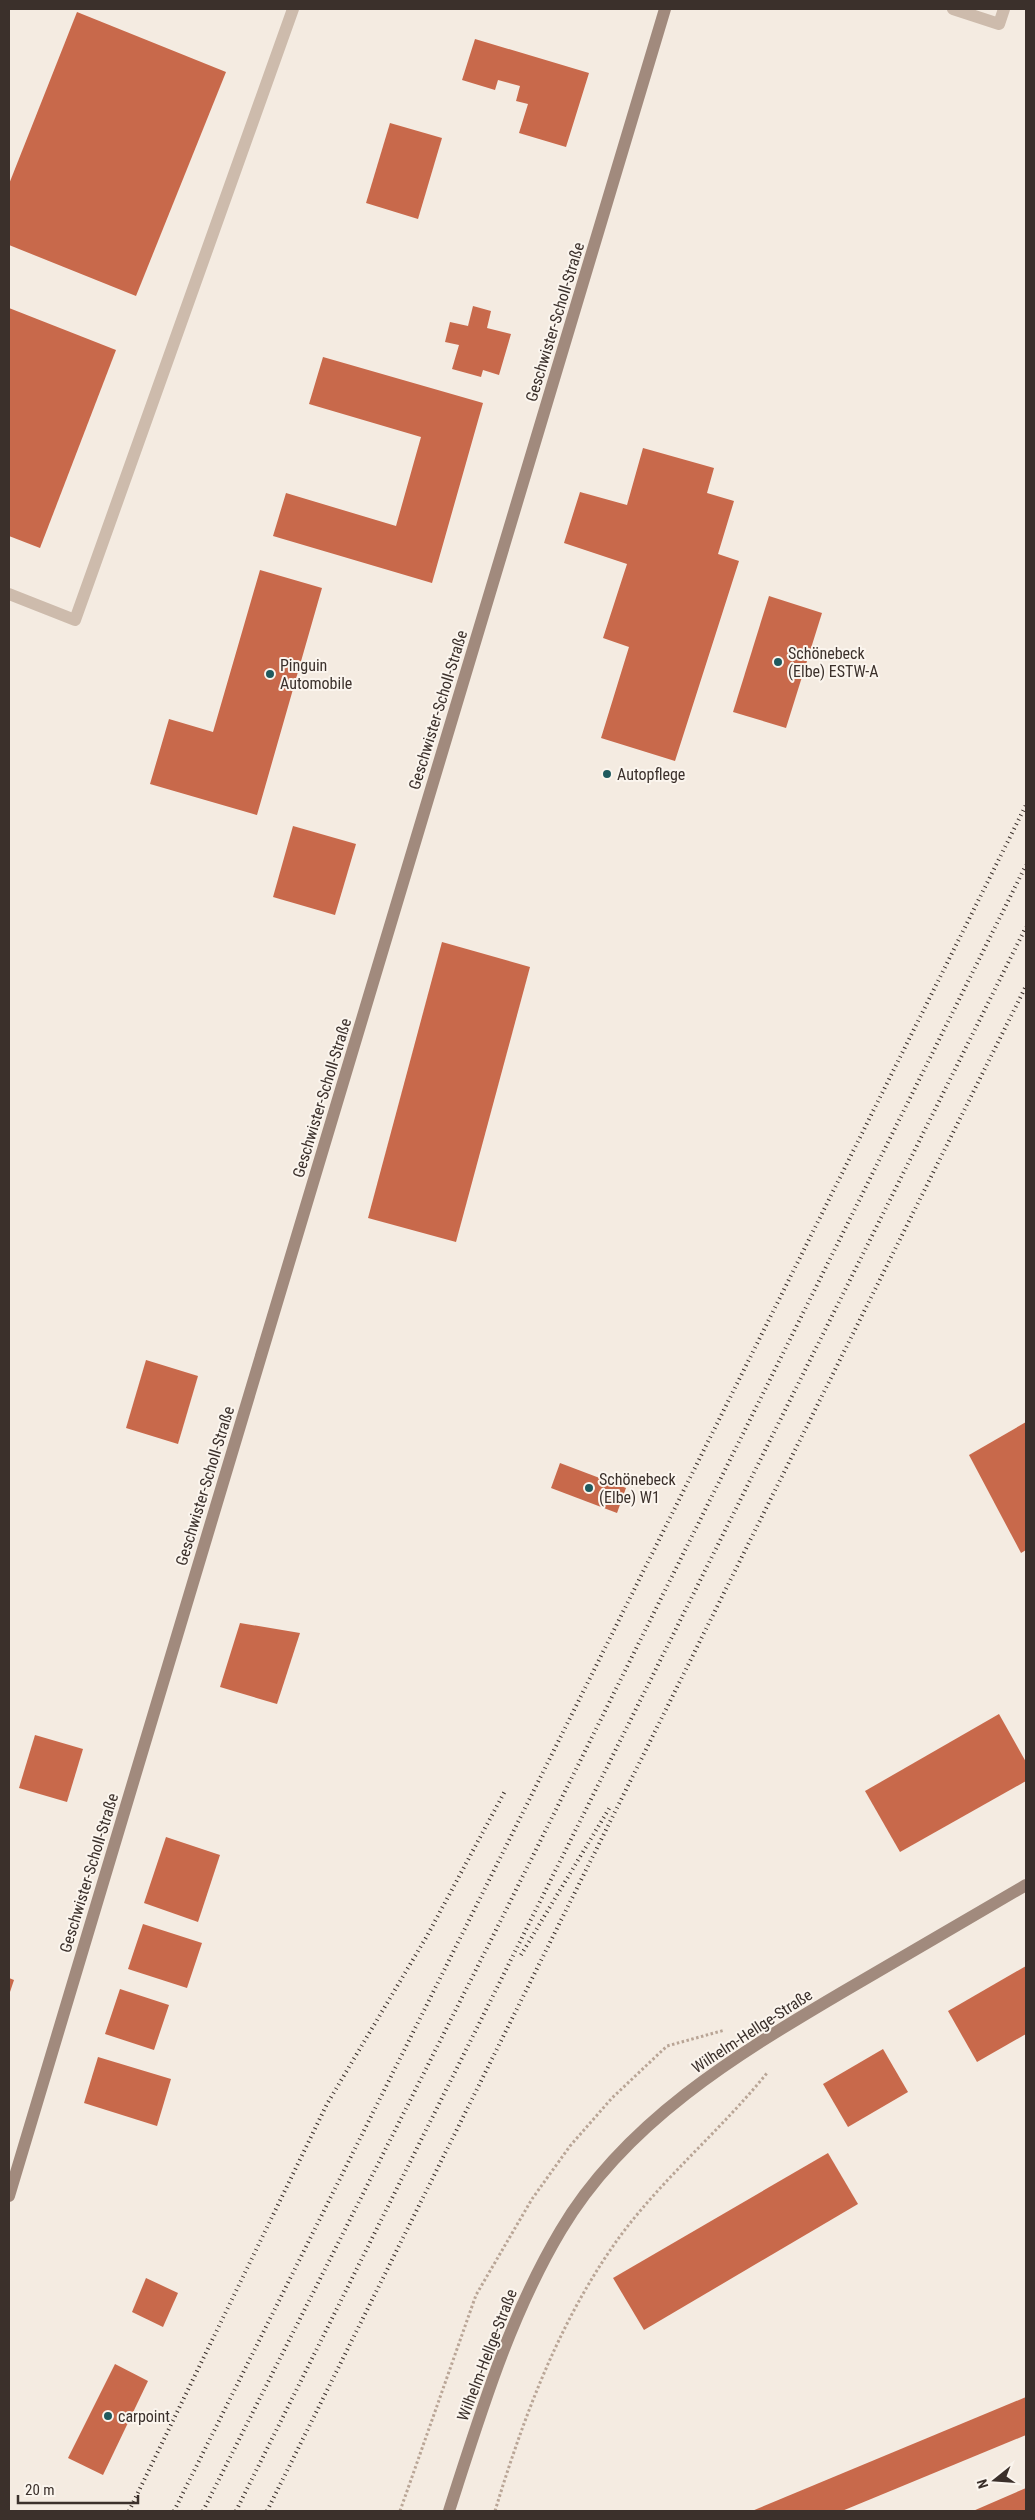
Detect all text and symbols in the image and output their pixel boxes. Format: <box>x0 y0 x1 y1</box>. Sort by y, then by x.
street label: Geschwister-Scholl-Straße <box>522 240 588 404</box>
street label: Geschwister-Scholl-Straße <box>405 628 471 792</box>
place label: Schönebeck (Elbe) ESTW-A <box>788 644 878 681</box>
place label: Pinguin Automobile <box>280 656 352 693</box>
marker: Schönebeck (Elbe) ESTW-A <box>772 656 784 668</box>
marker: Pinguin Automobile <box>264 668 276 680</box>
place label: Autopflege <box>617 765 685 784</box>
marker: Autopflege <box>601 768 613 780</box>
street label: Geschwister-Scholl-Straße <box>289 1016 355 1180</box>
street label: Geschwister-Scholl-Straße <box>172 1404 238 1568</box>
place label: Schönebeck (Elbe) W1 <box>599 1470 676 1507</box>
marker: Schönebeck (Elbe) W1 <box>583 1482 595 1494</box>
street label: Geschwister-Scholl-Straße <box>56 1791 122 1955</box>
street label: Wilhelm-Hellge-Straße <box>688 1985 816 2077</box>
street label: Wilhelm-Hellge-Straße <box>453 2286 521 2424</box>
place label: carpoint <box>118 2407 170 2426</box>
marker: carpoint <box>102 2410 114 2422</box>
north arrow <box>970 2455 1020 2505</box>
scale bar <box>18 2472 138 2504</box>
text: N <box>974 2477 991 2490</box>
text: 20 m <box>25 2481 55 2499</box>

